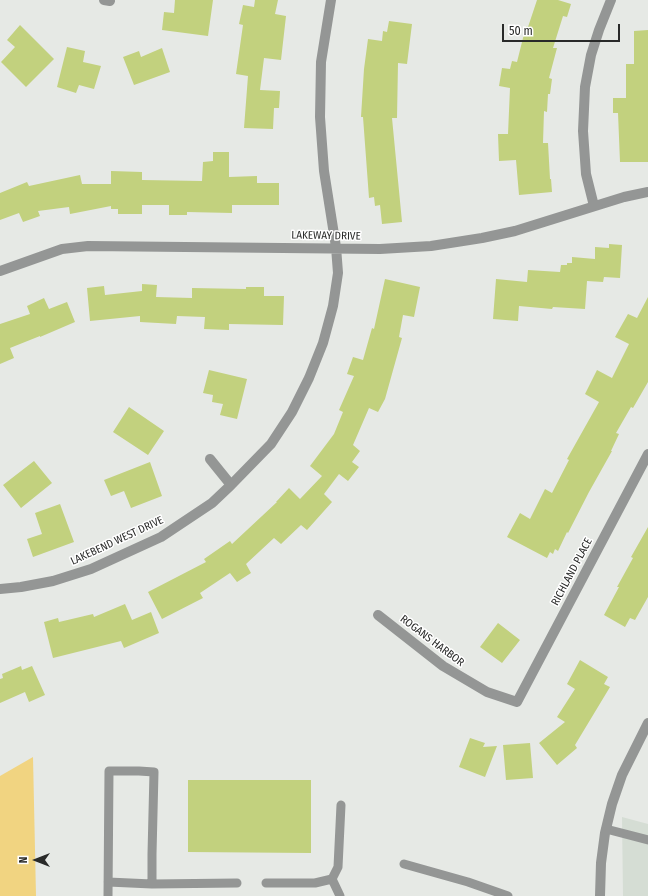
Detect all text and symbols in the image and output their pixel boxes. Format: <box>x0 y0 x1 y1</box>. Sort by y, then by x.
scale bar <box>504 16 622 42</box>
text: 50 m <box>509 24 533 38</box>
street label: LAKEWAY DRIVE <box>291 229 361 243</box>
street label: LAKEBEND WEST DRIVE <box>69 514 165 568</box>
street label: RICHLAND PLACE <box>549 536 595 608</box>
street label: ROGANS HARBOR <box>397 613 467 669</box>
north arrow <box>16 840 56 880</box>
text: N <box>17 857 30 863</box>

